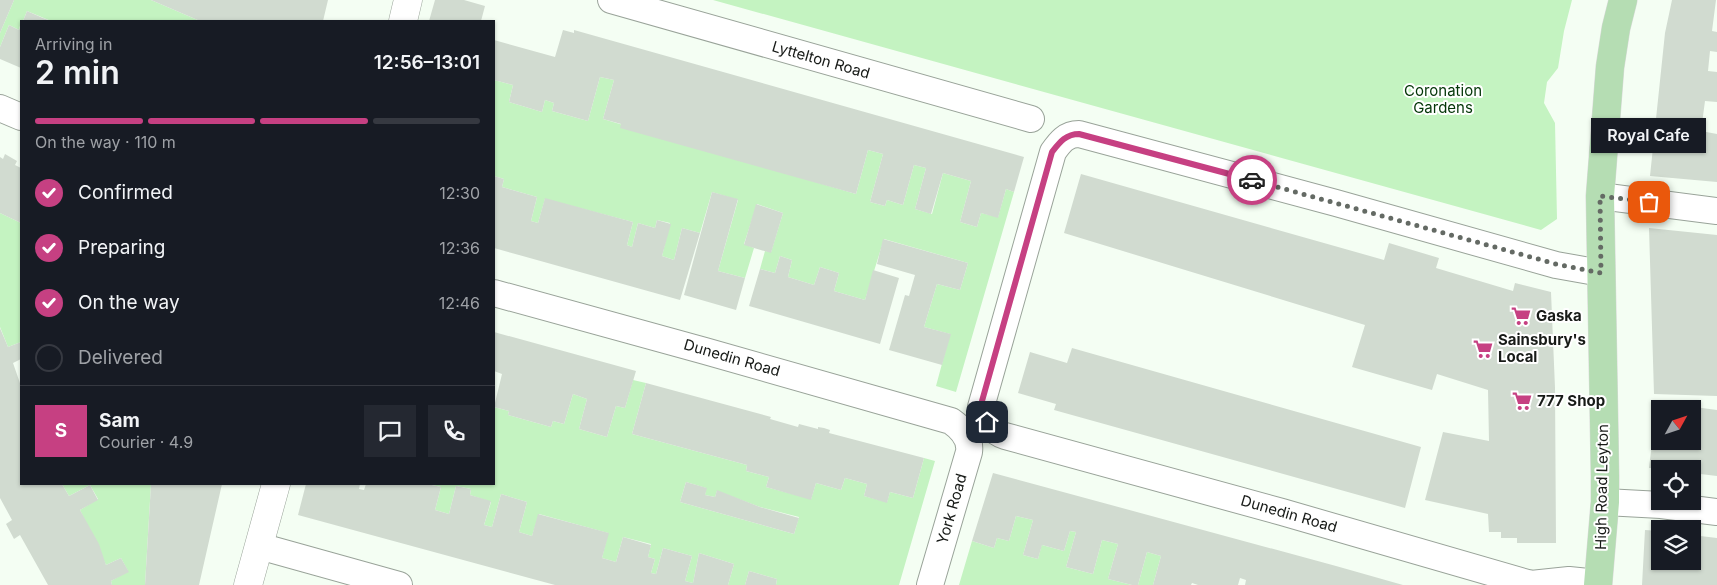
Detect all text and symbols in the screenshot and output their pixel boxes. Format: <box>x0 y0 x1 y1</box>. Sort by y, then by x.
text: Arriving in <box>35 34 112 54</box>
street label: Lyttelton Road <box>770 36 872 83</box>
text: 12:56–13:01 <box>374 51 480 74</box>
text: 2 min <box>35 53 120 92</box>
park label: Coronation Gardens <box>1404 81 1482 117</box>
callout: Royal Cafe <box>1592 117 1706 152</box>
text: Royal Cafe <box>1607 125 1690 145</box>
text: On the way · 110 m <box>35 132 176 152</box>
courier <box>1227 155 1277 205</box>
icon: car <box>1238 166 1266 194</box>
icon: check <box>35 179 63 207</box>
text: Confirmed <box>78 181 173 204</box>
pin <box>1628 181 1670 223</box>
text: 12:30 <box>439 183 480 203</box>
icon: bag <box>1635 188 1663 216</box>
icon: check <box>35 234 63 262</box>
text: Preparing <box>78 236 165 259</box>
text: 12:36 <box>439 238 480 258</box>
icon: check <box>35 289 63 317</box>
text: On the way <box>78 291 180 314</box>
text: 12:46 <box>439 293 480 313</box>
supermarket icon: Gaska <box>1510 305 1532 327</box>
place label: Gaska <box>1536 306 1582 325</box>
place label: Sainsbury's Local <box>1498 330 1586 366</box>
street label: Dunedin Road <box>682 335 783 380</box>
supermarket icon: Sainsbury's Local <box>1472 338 1494 360</box>
text: Delivered <box>78 346 163 369</box>
supermarket icon: 777 Shop <box>1511 390 1533 412</box>
place label: 777 Shop <box>1537 391 1605 410</box>
north arrow <box>1651 400 1701 450</box>
map controls <box>1651 400 1701 570</box>
pin <box>966 401 1008 443</box>
button: chat <box>364 405 416 457</box>
button: phone <box>428 405 480 457</box>
icon: home <box>973 408 1001 436</box>
text: Sam <box>99 409 140 432</box>
text: S <box>55 419 67 442</box>
street label: High Road Leyton <box>1591 424 1612 550</box>
text: Courier · 4.9 <box>99 432 193 452</box>
button: locate <box>1651 460 1701 510</box>
street label: York Road <box>932 471 971 546</box>
street label: Dunedin Road <box>1239 491 1340 536</box>
button: layers <box>1651 520 1701 570</box>

